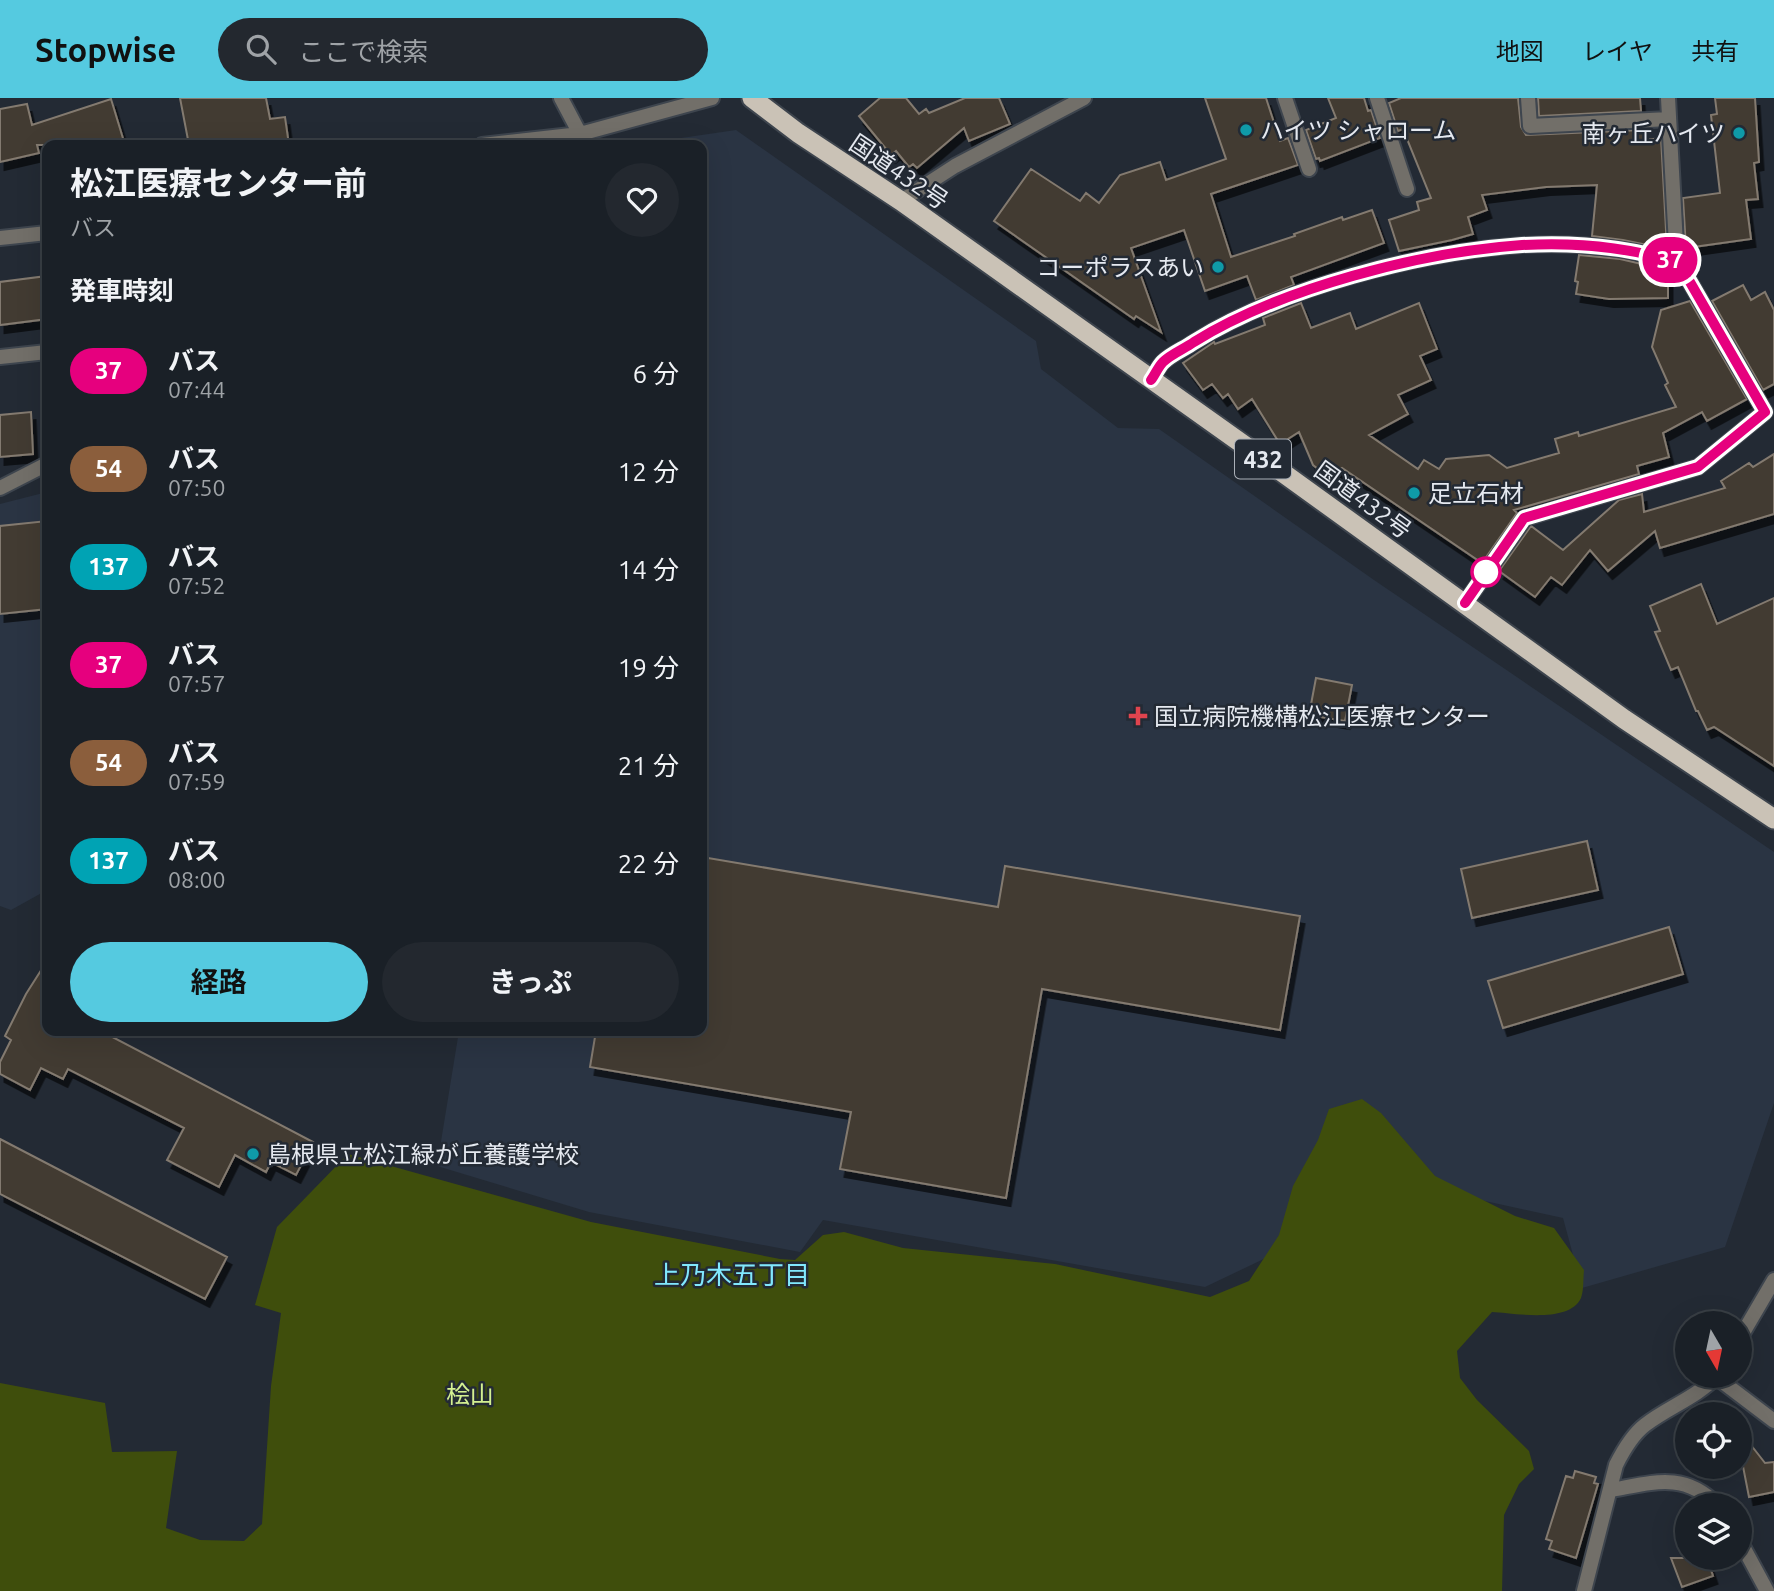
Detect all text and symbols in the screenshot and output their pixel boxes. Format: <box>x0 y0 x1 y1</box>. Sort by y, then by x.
search box <box>218 18 708 81</box>
icon: search <box>242 30 280 68</box>
text: Stopwise <box>35 31 176 68</box>
text: ここで検索 <box>298 37 428 66</box>
text: 地図 <box>1496 38 1544 65</box>
text: レイヤ <box>1582 38 1653 65</box>
text: 共有 <box>1691 38 1739 65</box>
place label: ハイツ シャローム <box>1260 117 1456 144</box>
place label: 南ヶ丘ハイツ <box>1581 120 1725 147</box>
marker: ハイツ シャローム <box>1238 122 1254 138</box>
marker: 南ヶ丘ハイツ <box>1731 125 1747 141</box>
street label: 国道432号 <box>845 129 953 215</box>
button: heart <box>605 163 679 237</box>
text: 松江医療センター前 <box>70 164 367 201</box>
text: バス <box>70 215 116 240</box>
line badge: 37 <box>1638 237 1702 283</box>
text: 37 <box>1656 246 1684 273</box>
place label: コーポラスあい <box>1036 254 1204 281</box>
marker: コーポラスあい <box>1210 259 1226 275</box>
text: 発車時刻 <box>70 276 174 305</box>
text: バス <box>168 346 220 375</box>
text: 37 <box>95 357 122 384</box>
text: 6 分 <box>632 359 679 388</box>
text: 07:44 <box>168 377 226 402</box>
road number: 432 <box>1235 440 1291 478</box>
text: バス <box>168 444 220 473</box>
text: 54 <box>95 455 122 482</box>
street label: 国道432号 <box>1310 456 1416 544</box>
text: 12 分 <box>618 457 679 486</box>
text: 07:50 <box>168 475 226 500</box>
place label: 足立石材 <box>1428 480 1524 507</box>
marker: 足立石材 <box>1406 485 1422 501</box>
text: バス <box>168 542 220 571</box>
text: 137 <box>88 553 129 580</box>
text: 14 分 <box>618 555 679 584</box>
unlabelled marker <box>1471 557 1501 587</box>
text: 07:52 <box>168 573 226 598</box>
text: バス <box>168 640 220 669</box>
text: 37 <box>95 651 122 678</box>
text: 19 分 <box>618 653 679 682</box>
text: 07:57 <box>168 671 226 696</box>
place label: 国立病院機構松江医療センター <box>1154 703 1490 730</box>
marker: 国立病院機構松江医療センター <box>1128 706 1148 726</box>
text: バス <box>168 738 220 767</box>
text: 54 <box>95 749 122 776</box>
text: 21 分 <box>618 751 679 780</box>
text: 07:59 <box>168 769 226 794</box>
text: バス <box>168 836 220 865</box>
text: 137 <box>88 847 129 874</box>
text: 22 分 <box>618 849 679 878</box>
text: 08:00 <box>168 867 226 892</box>
button: 経路 <box>70 942 368 1022</box>
button: きっぷ <box>382 942 679 1022</box>
place label: 島根県立松江緑が丘養護学校 <box>267 1141 579 1168</box>
marker: 島根県立松江緑が丘養護学校 <box>245 1146 261 1162</box>
district label: 上乃木五丁目 <box>654 1260 810 1289</box>
north arrow <box>1675 1311 1752 1388</box>
map controls <box>1675 1311 1752 1570</box>
park label: 桧山 <box>446 1381 494 1408</box>
button: locate <box>1675 1402 1752 1479</box>
button: layers <box>1675 1493 1752 1570</box>

